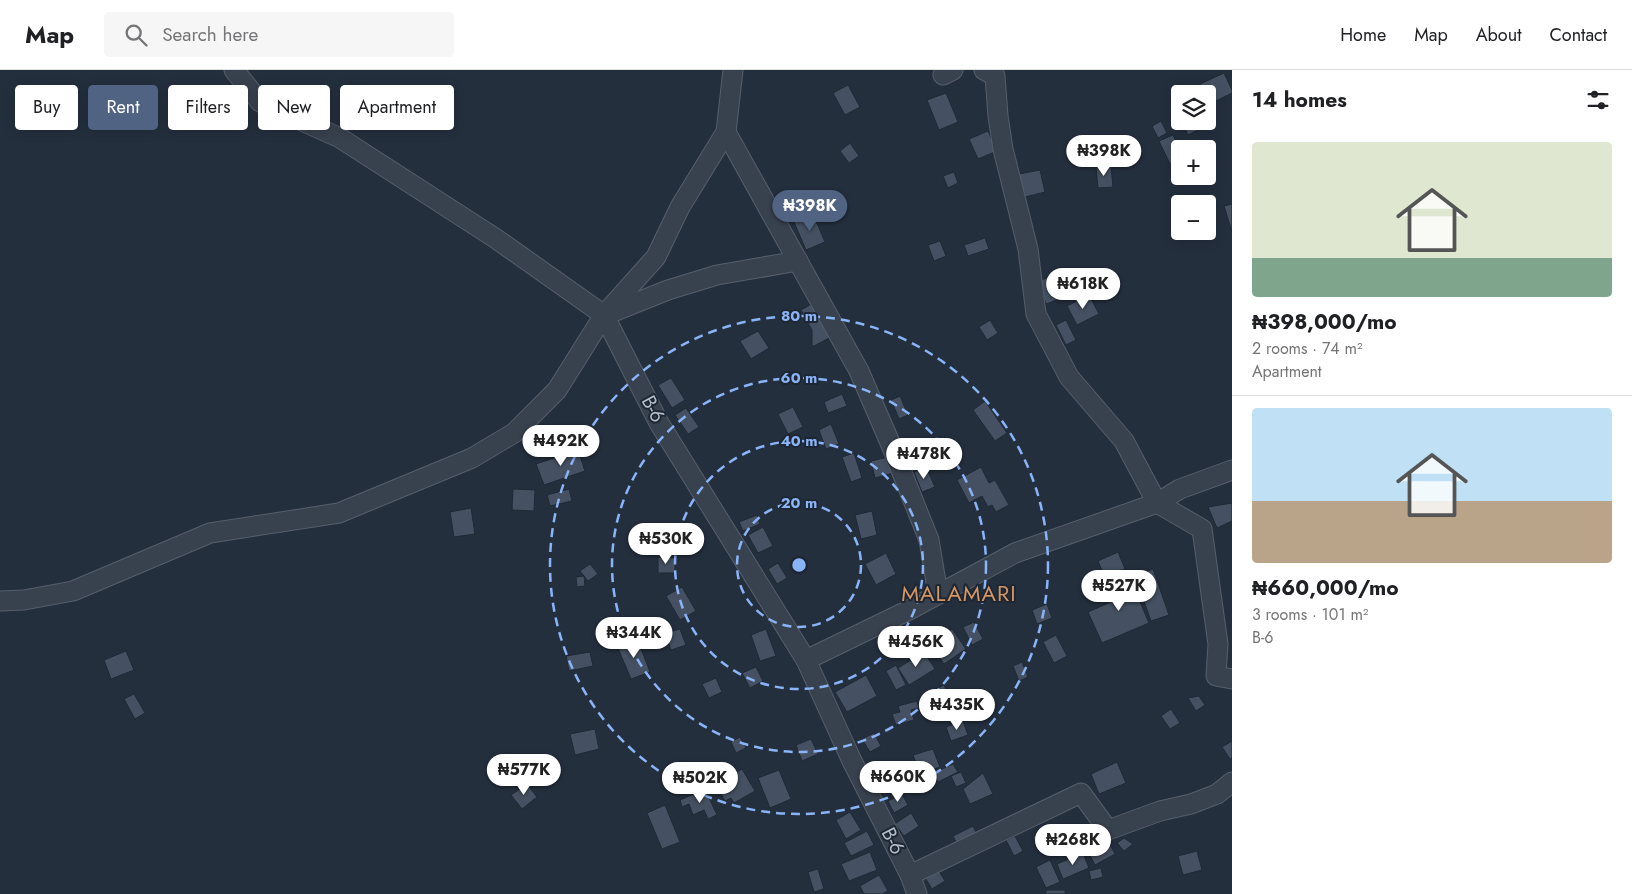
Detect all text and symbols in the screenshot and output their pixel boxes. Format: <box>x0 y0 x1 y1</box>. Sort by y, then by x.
search box <box>104 12 454 57</box>
text: Map <box>25 17 74 52</box>
icon: search <box>122 21 150 49</box>
text: Search here <box>162 21 258 48</box>
text: Home <box>1340 22 1386 48</box>
text: Map <box>1414 22 1448 48</box>
text: About <box>1476 22 1521 48</box>
text: Contact <box>1549 22 1607 48</box>
chip: Buy <box>15 85 78 130</box>
chip: Rent <box>88 85 158 130</box>
chip: Filters <box>168 85 248 130</box>
chip: New <box>258 85 330 130</box>
chip: Apartment <box>340 85 454 130</box>
map controls <box>1171 85 1216 240</box>
button: layers <box>1171 85 1216 130</box>
text: 14 homes <box>1252 85 1347 115</box>
icon: filters <box>1584 86 1612 114</box>
pin: ₦398K <box>1069 134 1139 177</box>
text: ₦398K <box>1077 139 1131 162</box>
button: + <box>1171 140 1216 185</box>
icon: home <box>1387 175 1477 265</box>
pin: ₦398K <box>775 190 845 232</box>
text: ₦398K <box>783 194 837 217</box>
button: − <box>1171 195 1216 240</box>
pin: ₦618K <box>1048 268 1118 310</box>
text: ₦618K <box>1057 272 1109 295</box>
text: 80 m <box>781 305 817 327</box>
text: ₦398,000/mo <box>1252 307 1397 337</box>
text: 2 rooms · 74 m² <box>1252 337 1363 360</box>
text: Apartment <box>1252 360 1322 383</box>
text: 60 m <box>781 367 817 389</box>
street label: B-6 <box>634 390 672 428</box>
pin: ₦492K <box>526 424 596 467</box>
text: ₦492K <box>533 429 589 452</box>
text: 40 m <box>780 430 818 452</box>
pin: ₦478K <box>889 438 959 480</box>
icon: home <box>1387 440 1477 530</box>
text: ₦478K <box>897 442 951 465</box>
text: 20 m <box>781 492 817 514</box>
pin: ₦530K <box>631 522 701 565</box>
text: ₦530K <box>639 527 693 550</box>
centre of rings <box>790 556 808 574</box>
pin: ₦527K <box>1084 570 1154 612</box>
text: ₦660,000/mo <box>1252 573 1399 603</box>
text: ₦527K <box>1092 574 1146 597</box>
district label: MALAMARI <box>901 577 1017 609</box>
text: 3 rooms · 101 m² <box>1252 603 1368 626</box>
pin: ₦344K <box>599 616 669 659</box>
text: ₦344K <box>606 621 662 644</box>
pin: ₦456K <box>881 626 951 668</box>
text: B-6 <box>1252 626 1274 649</box>
text: ₦456K <box>889 630 943 653</box>
pin: ₦435K <box>922 688 992 731</box>
text: ₦435K <box>930 693 984 716</box>
pin: ₦577K <box>489 754 559 796</box>
text: ₦577K <box>498 758 550 781</box>
pin: ₦660K <box>863 760 933 803</box>
pin: ₦502K <box>665 762 735 804</box>
text: ₦660K <box>871 765 925 788</box>
text: ₦502K <box>673 766 727 789</box>
street label: B-6 <box>874 822 912 860</box>
pin: ₦268K <box>1038 824 1108 866</box>
text: ₦268K <box>1046 828 1100 851</box>

